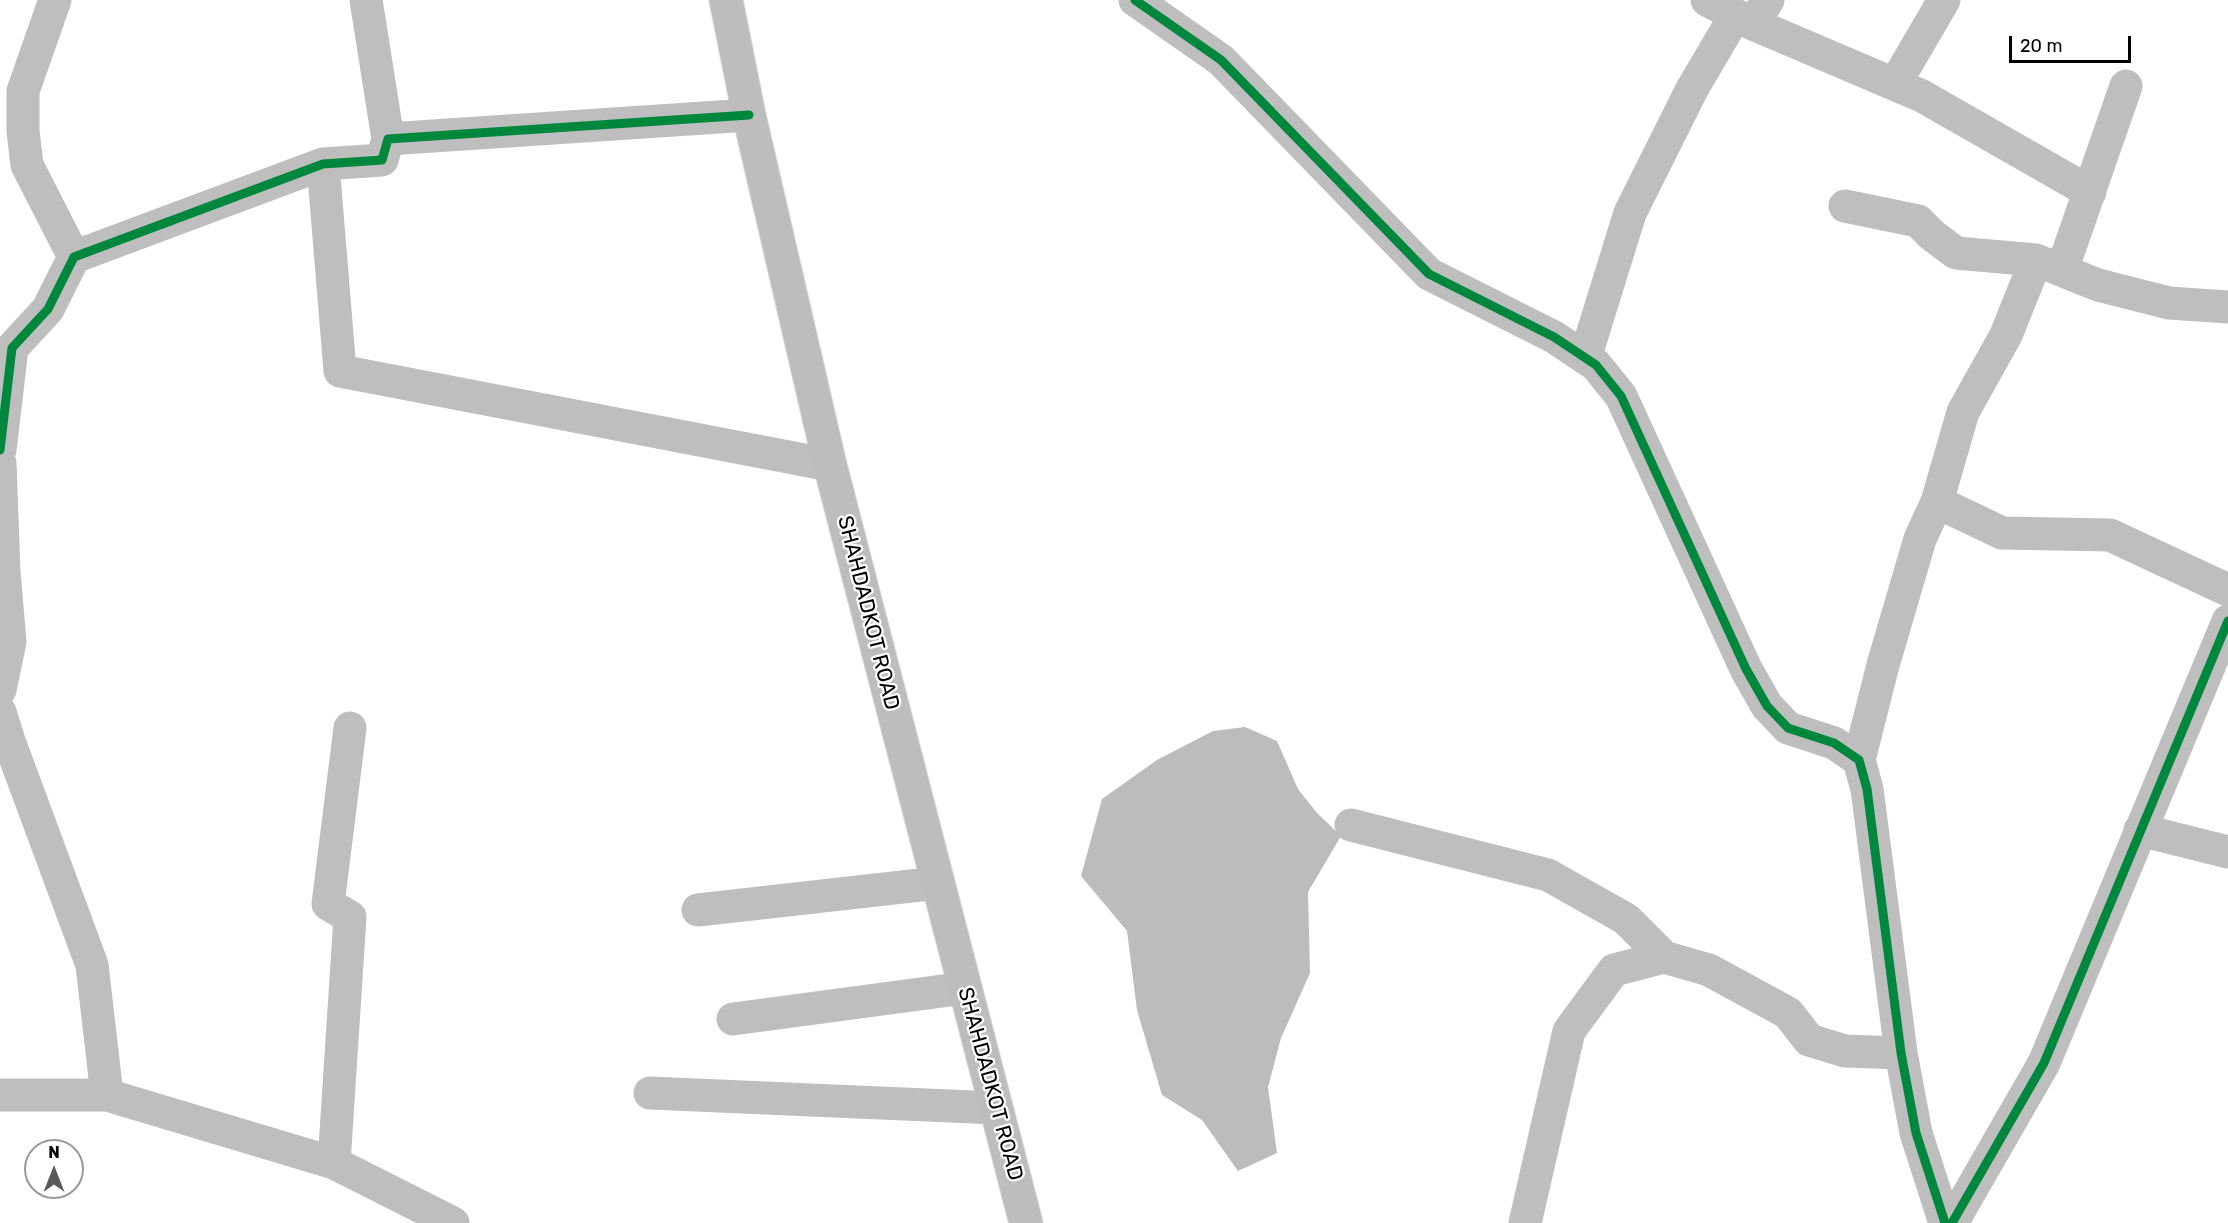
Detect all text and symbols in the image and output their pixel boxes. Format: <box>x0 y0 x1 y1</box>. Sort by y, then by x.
scale bar <box>2012 24 2134 62</box>
text: 20 m <box>2020 35 2062 57</box>
street label: SHAHDADKOT ROAD <box>832 513 904 713</box>
street label: SHAHDADKOT ROAD <box>952 985 1028 1183</box>
north arrow <box>24 1139 84 1199</box>
text: N <box>48 1143 60 1162</box>

